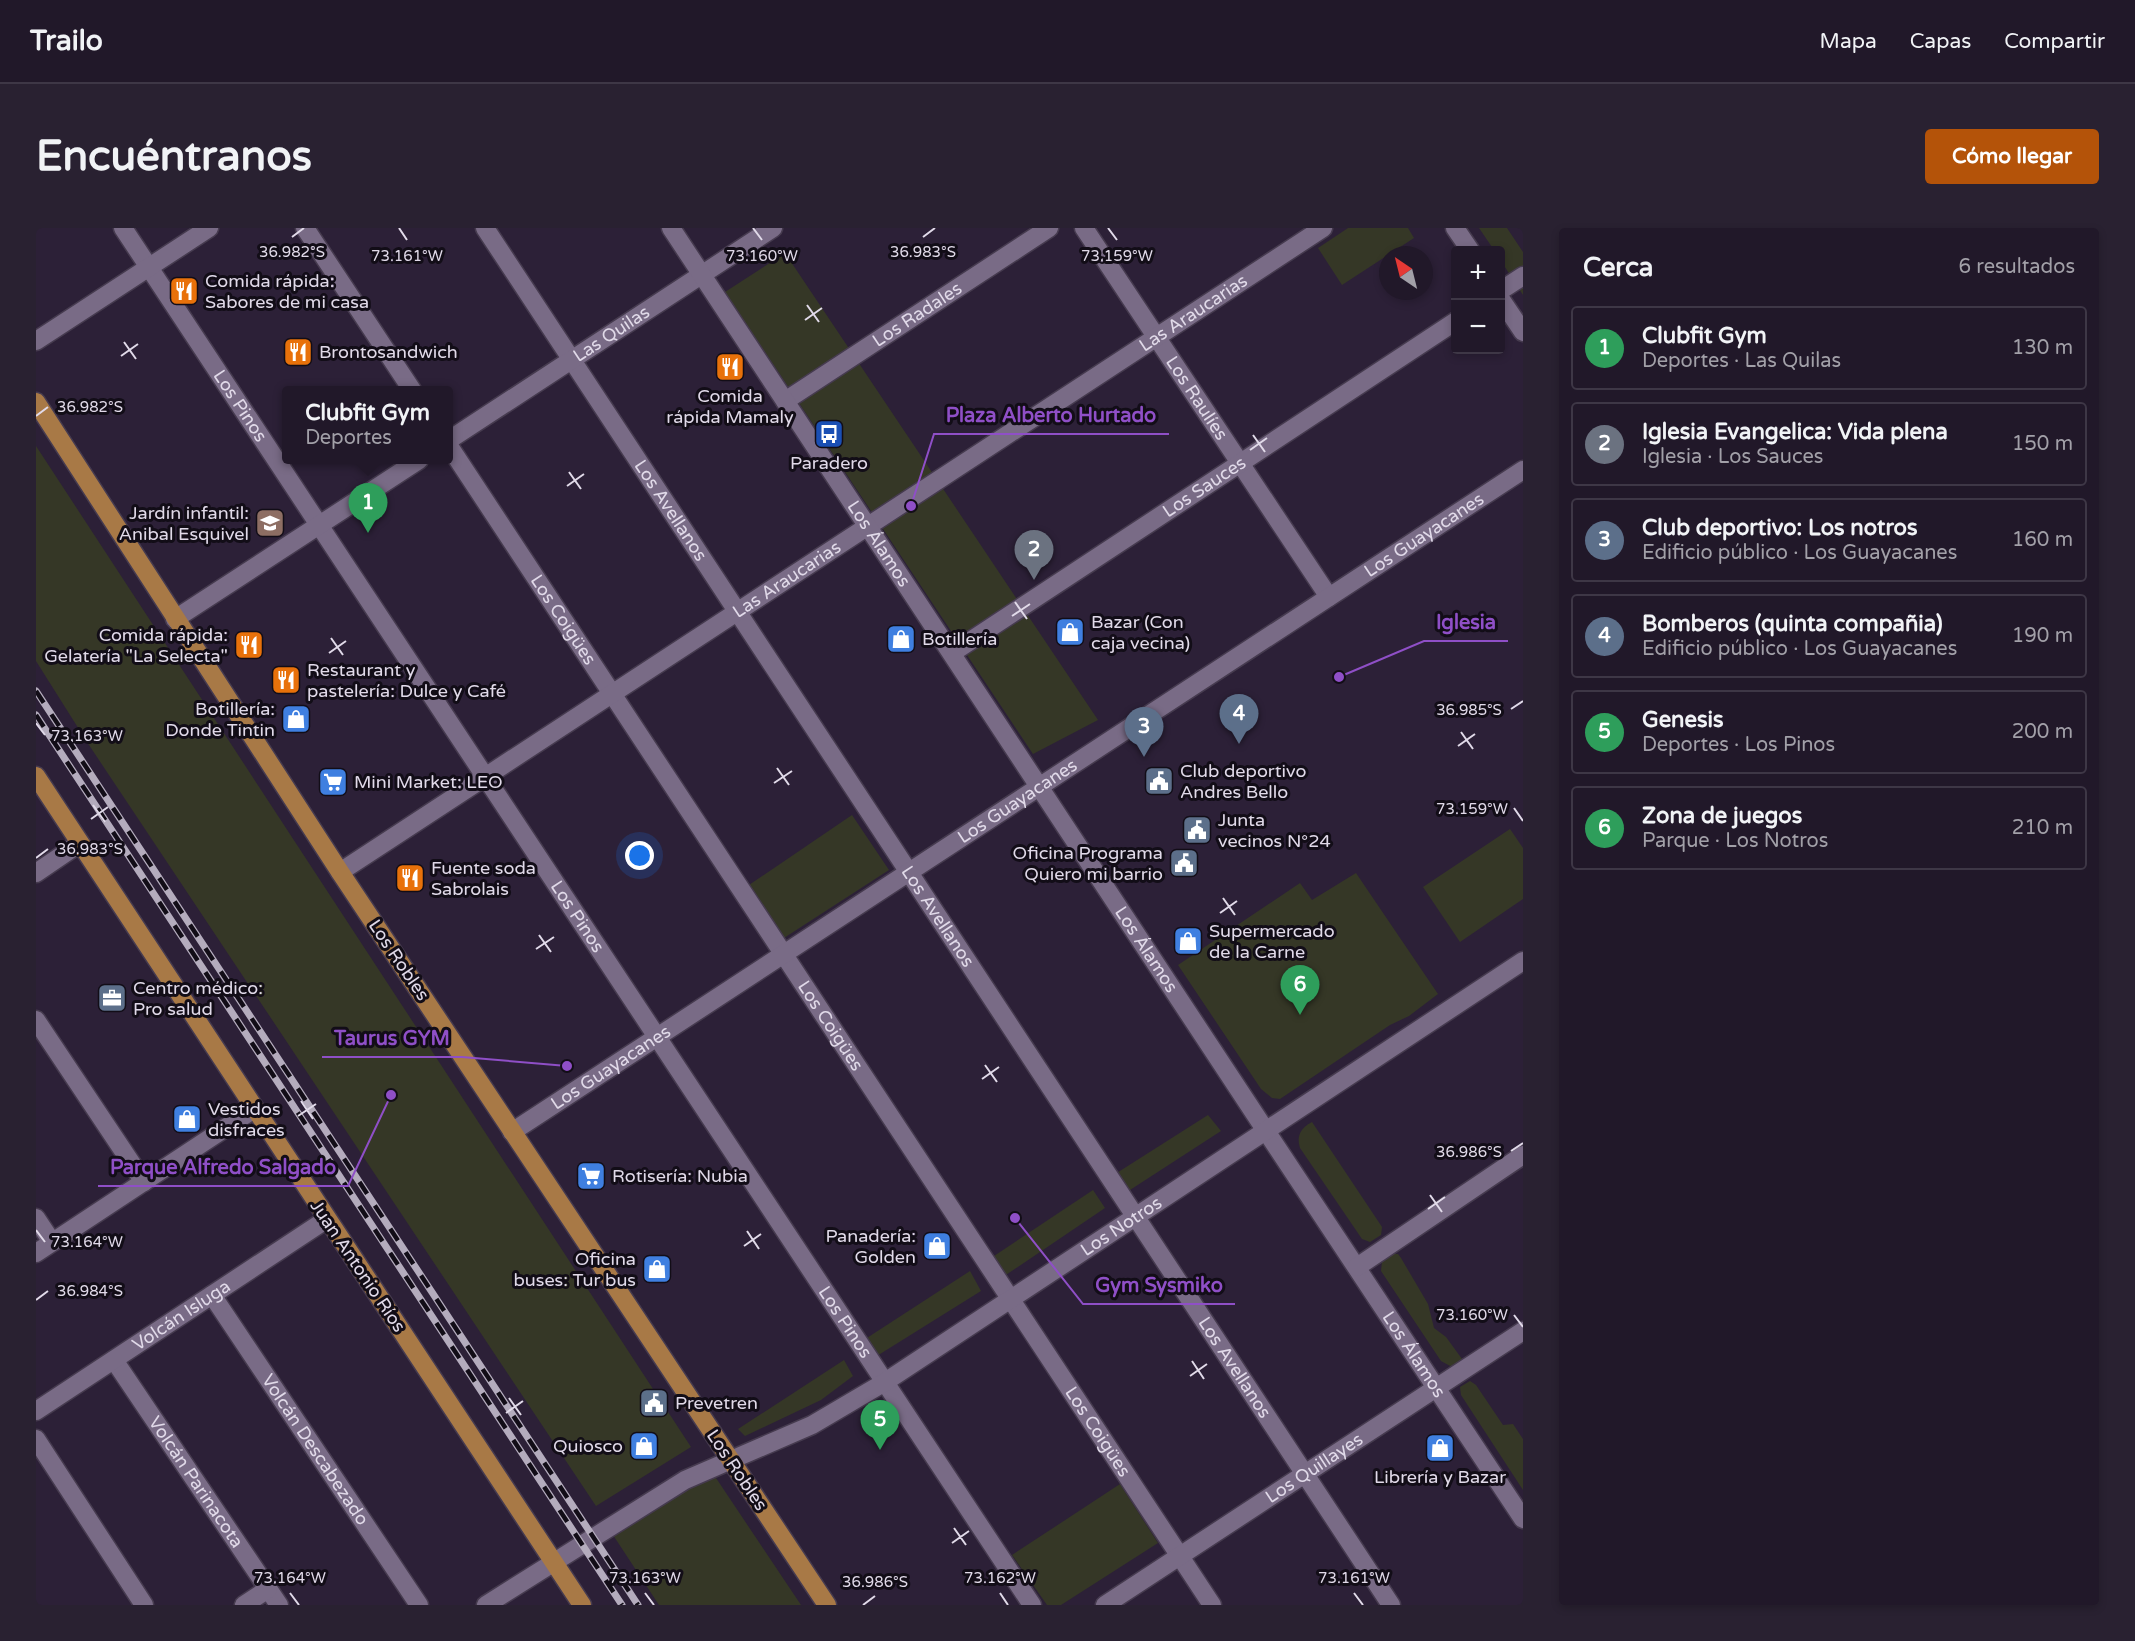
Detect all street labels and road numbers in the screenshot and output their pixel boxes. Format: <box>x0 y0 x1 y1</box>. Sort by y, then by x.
street label: Las Araucarias <box>1135 270 1251 356</box>
street label: Los Radales <box>868 277 966 352</box>
street label: Las Quilas <box>569 301 654 367</box>
street label: Los Raulíes <box>1161 352 1233 444</box>
street label: Los Pinos <box>209 366 272 446</box>
street label: Los Sauces <box>1158 452 1250 522</box>
street label: Los Avellanos <box>630 456 712 565</box>
street label: Los Guayacanes <box>1360 488 1488 582</box>
street label: Los Álamos <box>843 496 915 591</box>
street label: Las Araucarias <box>728 536 845 623</box>
street label: Los Coigües <box>526 570 601 669</box>
street label: Los Guayacanes <box>953 754 1081 848</box>
street label: Los Avellanos <box>897 862 979 971</box>
street label: Los Pinos <box>546 876 609 957</box>
street label: Los Álamos <box>1110 902 1183 997</box>
street label: Los Robles <box>364 915 434 1005</box>
street label: Los Coigües <box>793 976 868 1075</box>
street label: Los Guayacanes <box>547 1020 675 1114</box>
street label: Los Notros <box>1076 1191 1166 1261</box>
street label: Juan Antonio Ríos <box>306 1196 410 1336</box>
street label: Volcán Isluga <box>128 1275 234 1355</box>
street label: Los Pinos <box>814 1282 877 1362</box>
street label: Los Álamos <box>1378 1307 1450 1402</box>
street label: Los Avellanos <box>1193 1313 1276 1422</box>
street label: Volcán Descabezado <box>257 1370 374 1529</box>
street label: Los Coigües <box>1060 1382 1135 1481</box>
street label: Volcán Parinacota <box>144 1412 248 1552</box>
street label: Los Robles <box>702 1425 772 1515</box>
street label: Los Quillayes <box>1261 1428 1367 1508</box>

